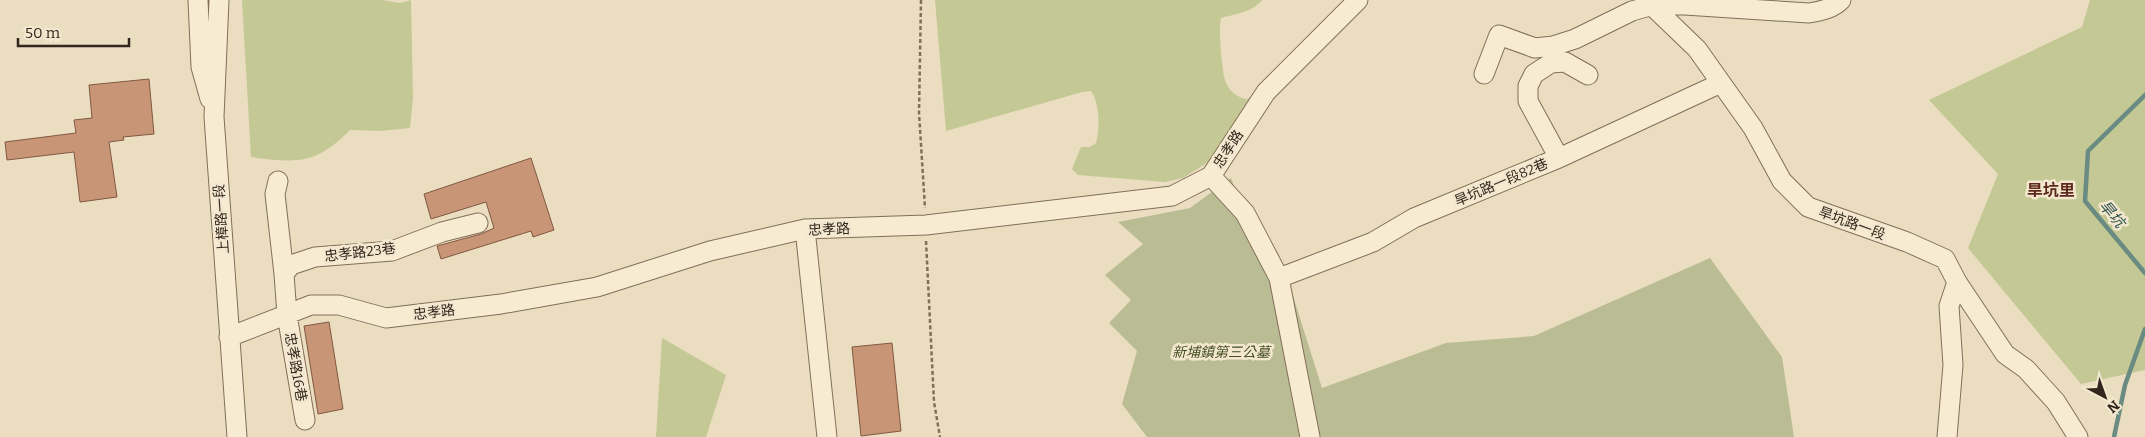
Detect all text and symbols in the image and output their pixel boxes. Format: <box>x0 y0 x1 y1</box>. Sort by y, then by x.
scale bar <box>18 15 129 47</box>
text: 50 m <box>25 24 61 42</box>
street label: 忠孝路 <box>1210 127 1247 172</box>
street label: 旱坑路一段82巷 <box>1452 155 1551 210</box>
district label: 旱坑里 <box>2027 181 2075 200</box>
street label: 上樟路一段 <box>211 183 232 254</box>
water label: 旱坑 <box>2095 197 2130 233</box>
street label: 旱坑路一段 <box>1816 204 1888 243</box>
street label: 忠孝路 <box>808 220 850 239</box>
street label: 忠孝路23巷 <box>323 240 397 265</box>
street label: 忠孝路 <box>412 302 456 323</box>
street label: 忠孝路16巷 <box>281 331 310 403</box>
park label: 新埔鎮第三公墓 <box>1172 344 1272 361</box>
north arrow <box>2080 372 2130 422</box>
text: N <box>2103 396 2123 417</box>

